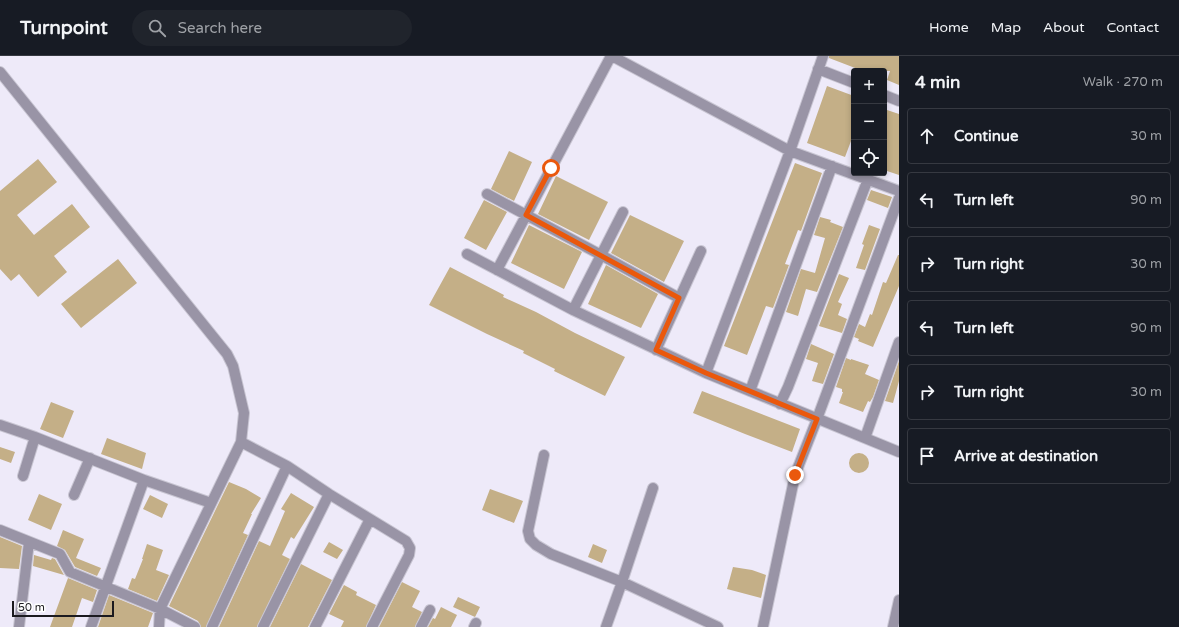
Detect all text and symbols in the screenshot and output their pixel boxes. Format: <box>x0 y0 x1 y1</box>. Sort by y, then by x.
search box <box>132 10 412 46</box>
text: Turnpoint <box>20 17 108 39</box>
icon: search <box>146 17 168 39</box>
text: Search here <box>178 19 262 37</box>
text: Home <box>929 19 969 36</box>
text: Map <box>991 19 1021 36</box>
text: About <box>1043 19 1085 36</box>
text: Contact <box>1107 19 1159 36</box>
map controls <box>851 68 887 176</box>
button: + <box>851 68 887 104</box>
text: 4 min <box>915 72 960 93</box>
text: Walk · 270 m <box>1083 74 1163 90</box>
button: − <box>851 104 887 140</box>
icon: ahead <box>916 125 938 147</box>
text: Continue <box>954 127 1018 145</box>
text: 30 m <box>1130 128 1162 144</box>
button: locate <box>851 140 887 176</box>
route start <box>542 159 560 177</box>
icon: left <box>916 189 938 211</box>
text: Turn left <box>954 191 1014 209</box>
text: 90 m <box>1130 192 1162 208</box>
icon: right <box>916 253 938 275</box>
text: Turn right <box>954 255 1024 273</box>
text: 30 m <box>1130 256 1162 272</box>
icon: left <box>916 317 938 339</box>
text: Turn left <box>954 319 1014 337</box>
text: 90 m <box>1130 320 1162 336</box>
icon: right <box>916 381 938 403</box>
text: Turn right <box>954 383 1024 401</box>
text: 30 m <box>1130 384 1162 400</box>
icon: arrive <box>916 445 938 467</box>
text: Arrive at destination <box>954 447 1098 465</box>
route end <box>786 466 804 484</box>
scale bar <box>12 599 114 618</box>
text: 50 m <box>18 601 45 614</box>

